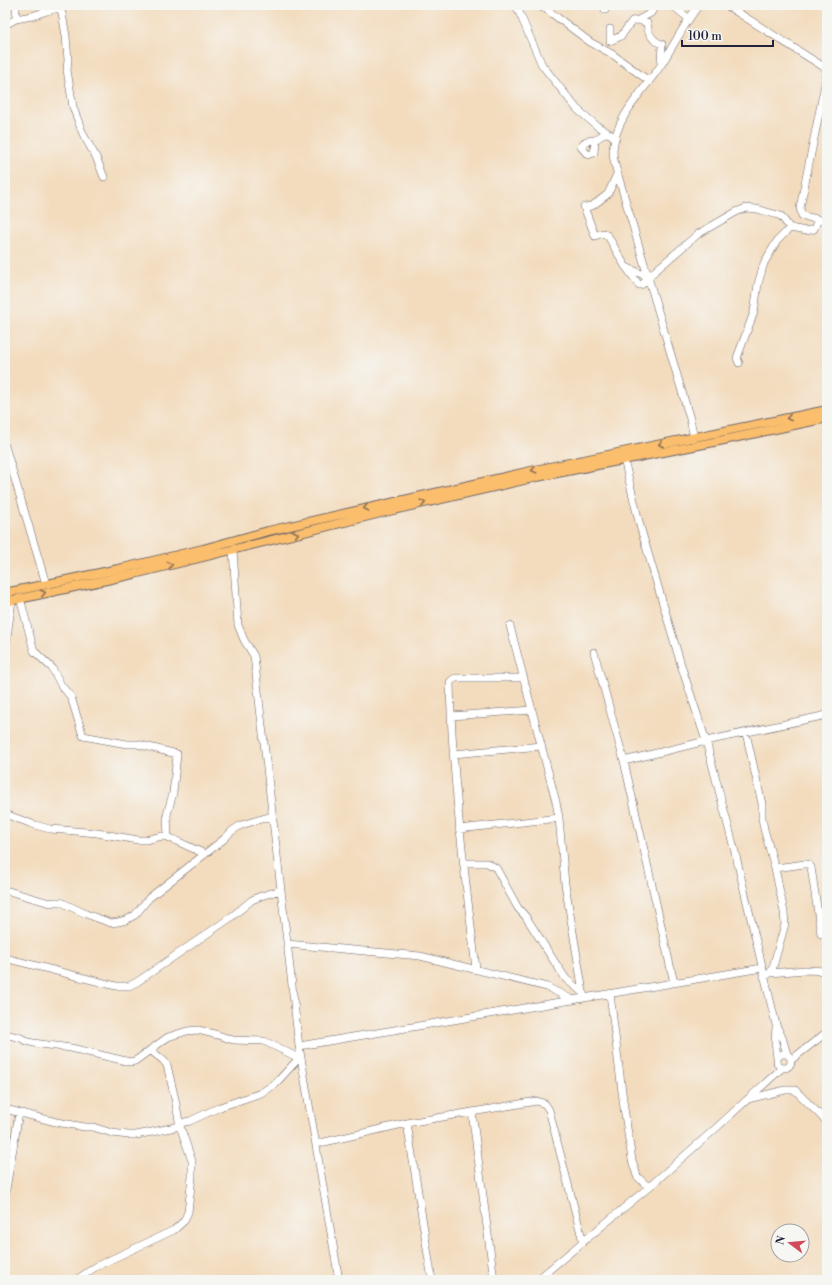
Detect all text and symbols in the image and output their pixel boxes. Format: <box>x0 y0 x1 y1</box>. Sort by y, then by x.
scale bar <box>682 22 773 48</box>
text: 100 m <box>688 29 722 44</box>
one-way arrow <box>786 414 792 422</box>
one-way arrow <box>658 440 665 448</box>
one-way arrow <box>531 465 537 473</box>
one-way arrow <box>419 500 426 508</box>
one-way arrow <box>363 504 370 512</box>
one-way arrow <box>293 530 299 538</box>
one-way arrow <box>167 562 173 570</box>
one-way arrow <box>40 589 46 598</box>
north arrow <box>770 1223 810 1263</box>
text: N <box>773 1234 789 1247</box>

